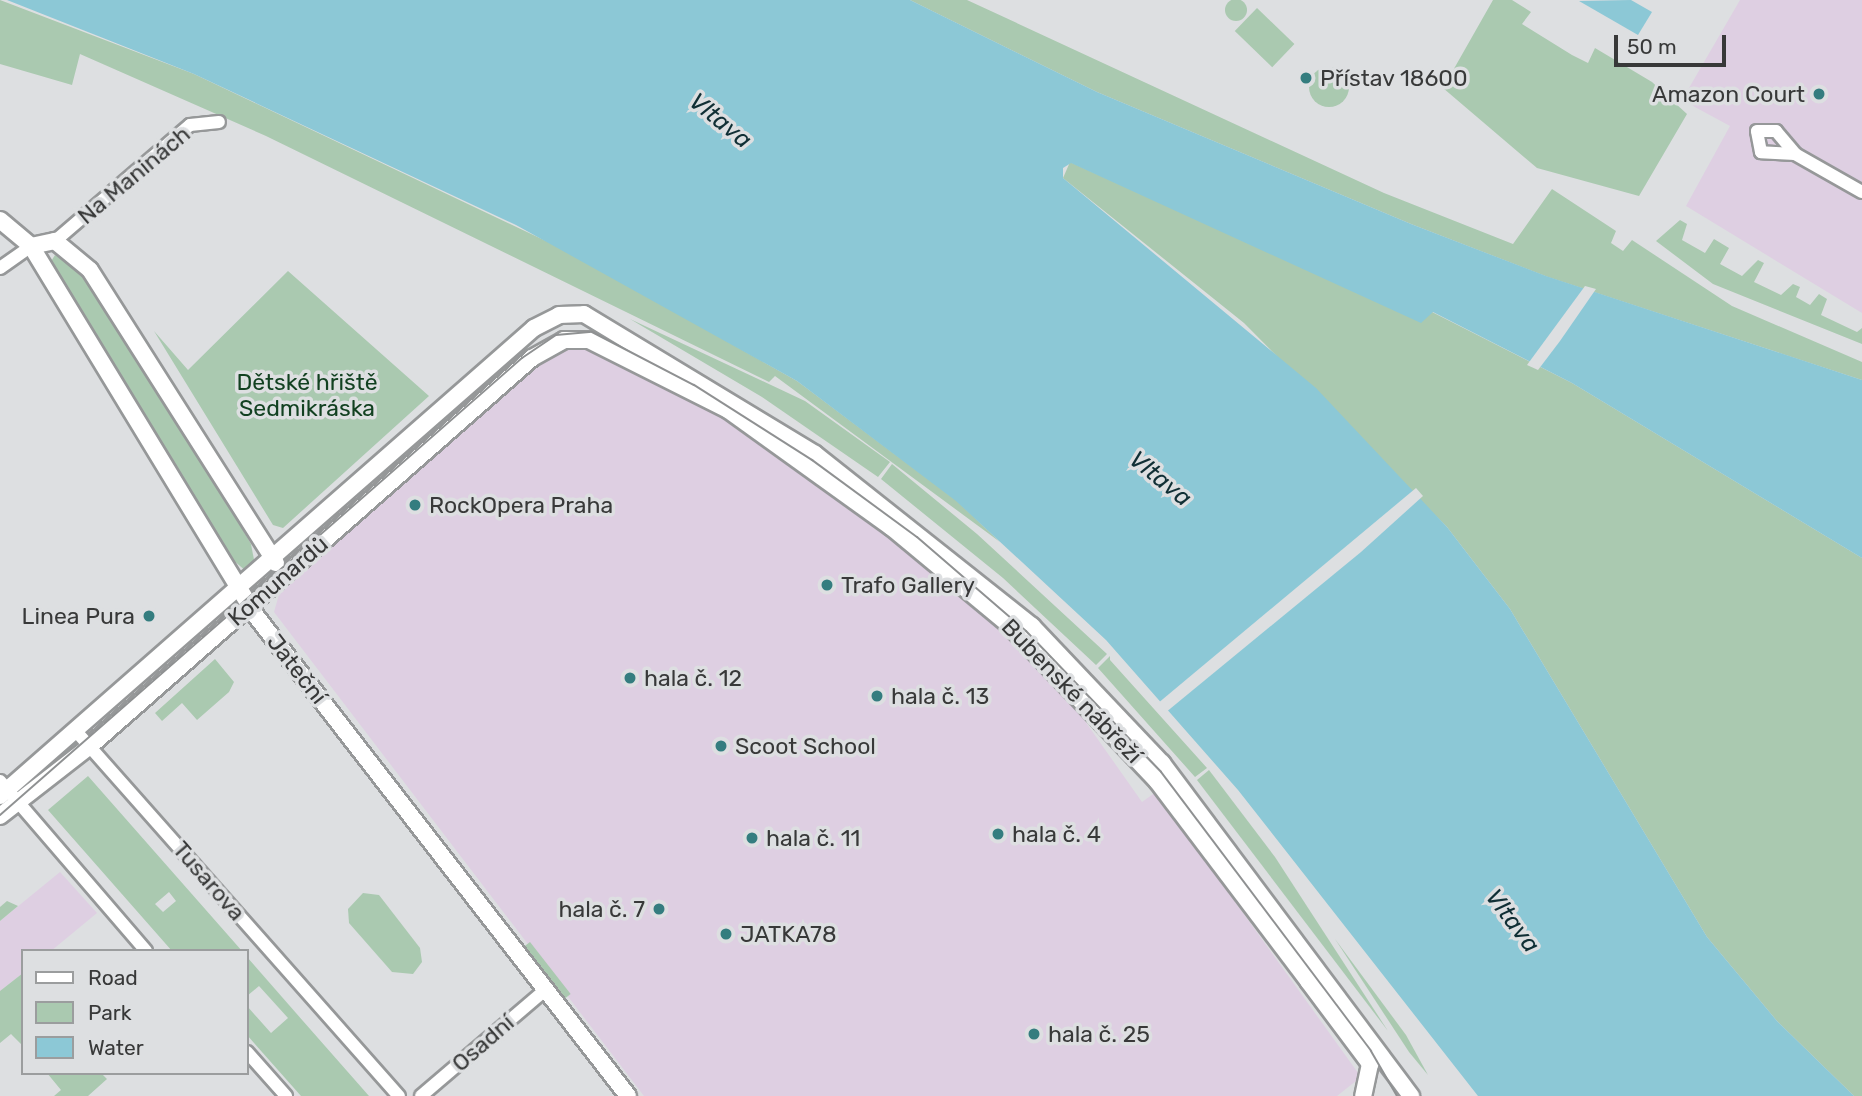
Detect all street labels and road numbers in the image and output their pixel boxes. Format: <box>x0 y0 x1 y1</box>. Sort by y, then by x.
street label: Na Maninách <box>72 120 196 230</box>
street label: Komunardů <box>222 530 334 632</box>
street label: Bubenské nábřeží <box>996 613 1148 769</box>
street label: Jateční <box>261 629 333 709</box>
street label: Tusarova <box>167 836 251 926</box>
street label: Osadní <box>446 1009 520 1077</box>

